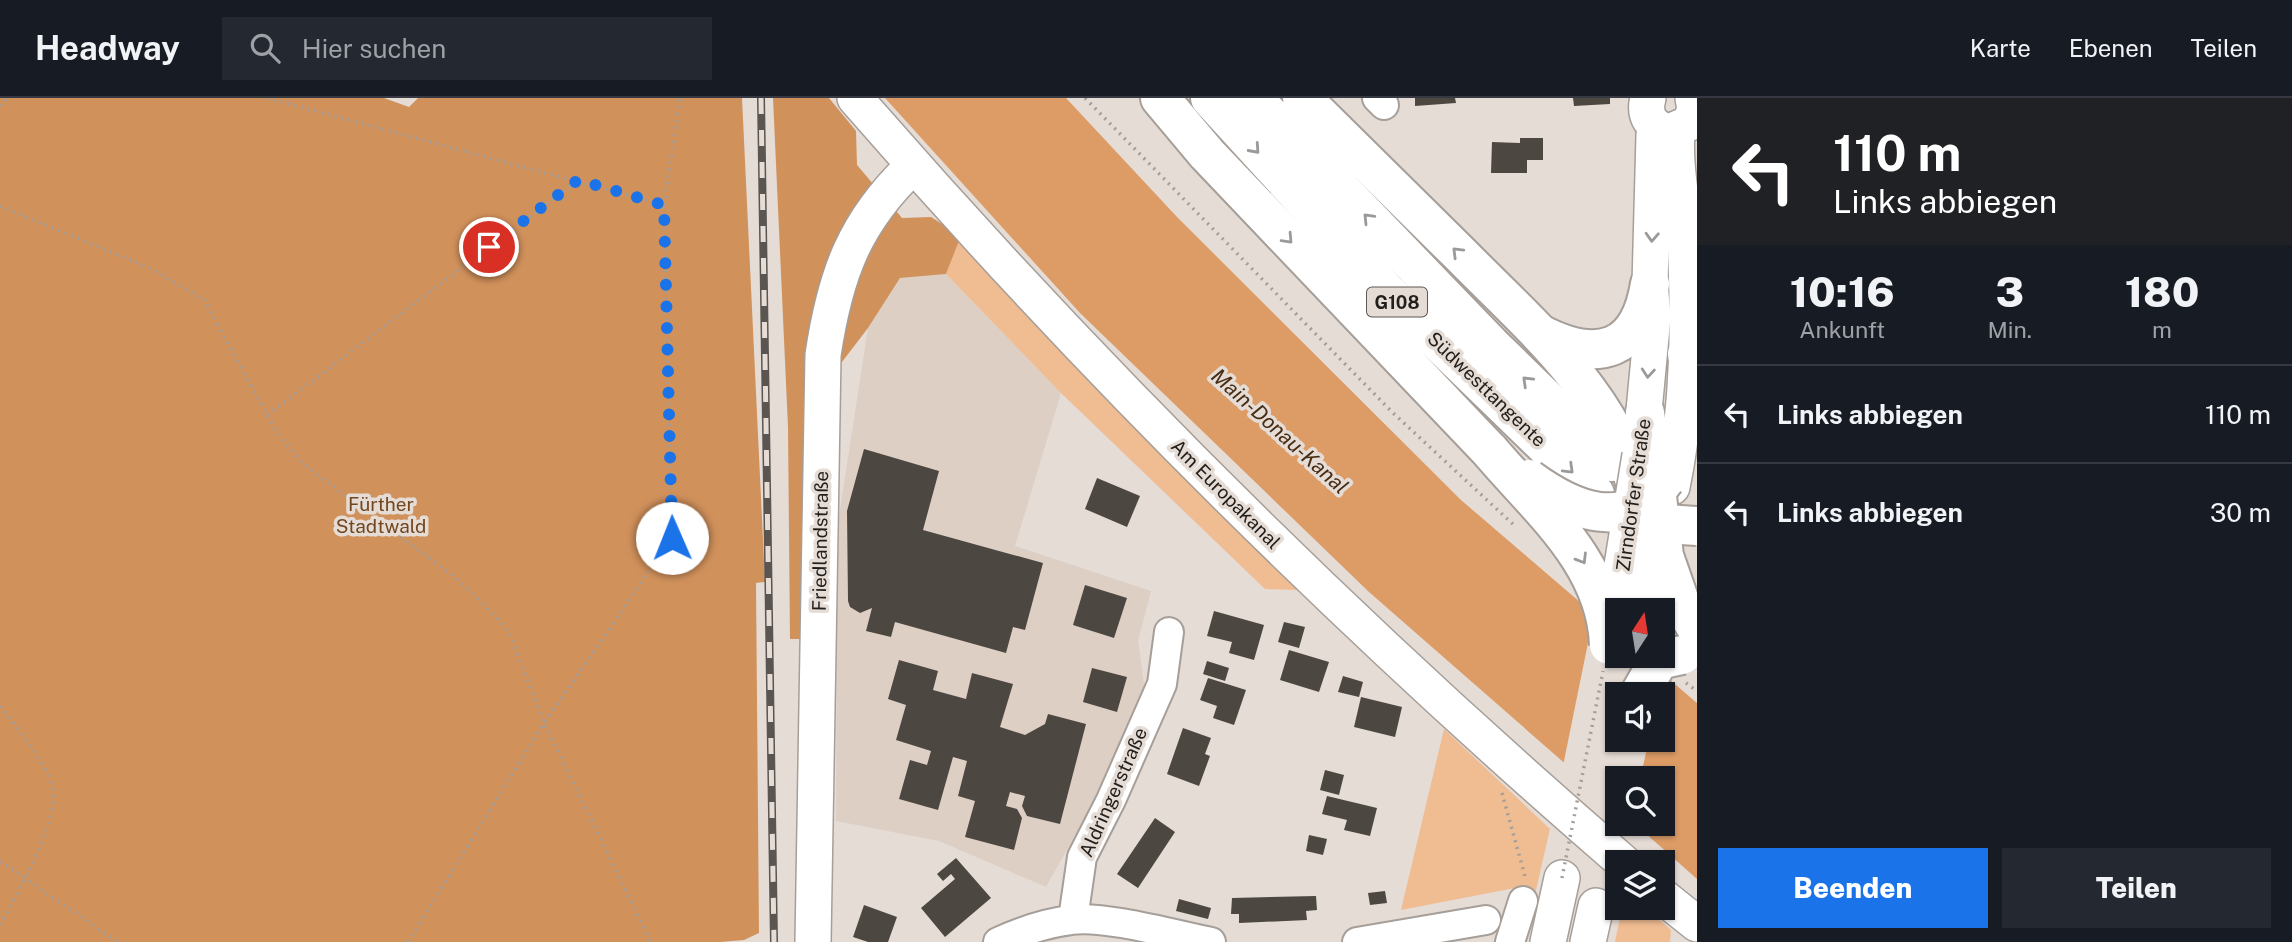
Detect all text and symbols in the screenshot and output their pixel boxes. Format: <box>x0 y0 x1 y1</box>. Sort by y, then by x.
search box <box>222 17 712 80</box>
text: Headway <box>35 29 180 67</box>
icon: search <box>246 29 284 67</box>
text: Hier suchen <box>302 33 446 64</box>
text: Karte <box>1970 34 2031 62</box>
text: Ebenen <box>2069 34 2153 62</box>
text: Teilen <box>2191 34 2257 62</box>
text: 110 m <box>1833 124 1961 182</box>
icon: left <box>1718 126 1809 217</box>
one-way arrow <box>1247 141 1260 154</box>
text: Links abbiegen <box>1833 183 2057 220</box>
one-way arrow <box>1364 213 1377 226</box>
pin <box>459 217 519 277</box>
icon: arrive <box>470 228 508 266</box>
one-way arrow <box>1280 231 1292 244</box>
one-way arrow <box>1645 232 1660 243</box>
one-way arrow <box>1452 247 1465 260</box>
text: 10:16 <box>1790 267 1895 316</box>
text: 3 <box>1995 267 2024 316</box>
text: 180 <box>2125 267 2199 316</box>
road number: G108 <box>1367 288 1427 316</box>
text: Ankunft <box>1799 316 1885 343</box>
text: Min. <box>1987 316 2032 343</box>
text: m <box>2152 316 2172 343</box>
street label: Südwesttangente <box>1423 327 1551 451</box>
water label: Main-Donau-Kanal <box>1206 363 1354 499</box>
one-way arrow <box>1641 368 1656 379</box>
one-way arrow <box>1522 376 1535 389</box>
icon: left <box>1718 395 1756 433</box>
text: Links abbiegen <box>1777 399 1963 430</box>
text: 110 m <box>2205 399 2271 430</box>
street label: Zirndorfer Straße <box>1611 417 1655 573</box>
street label: Am Europakanal <box>1167 435 1285 553</box>
one-way arrow <box>1560 460 1573 473</box>
street label: Friedlandstraße <box>808 471 832 611</box>
park label: Fürther Stadtwald <box>336 493 426 537</box>
icon: left <box>1718 493 1756 531</box>
text: Links abbiegen <box>1777 497 1963 528</box>
text: 30 m <box>2210 497 2271 528</box>
position arrow <box>635 501 709 575</box>
one-way arrow <box>1573 552 1586 565</box>
north arrow <box>1605 598 1675 668</box>
map controls <box>1605 598 1675 920</box>
button: sound <box>1605 682 1675 752</box>
street label: Aldringerstraße <box>1075 724 1151 860</box>
button: search <box>1605 766 1675 836</box>
button: Beenden <box>1718 848 1988 928</box>
button: Teilen <box>2002 848 2271 928</box>
button: layers <box>1605 850 1675 920</box>

